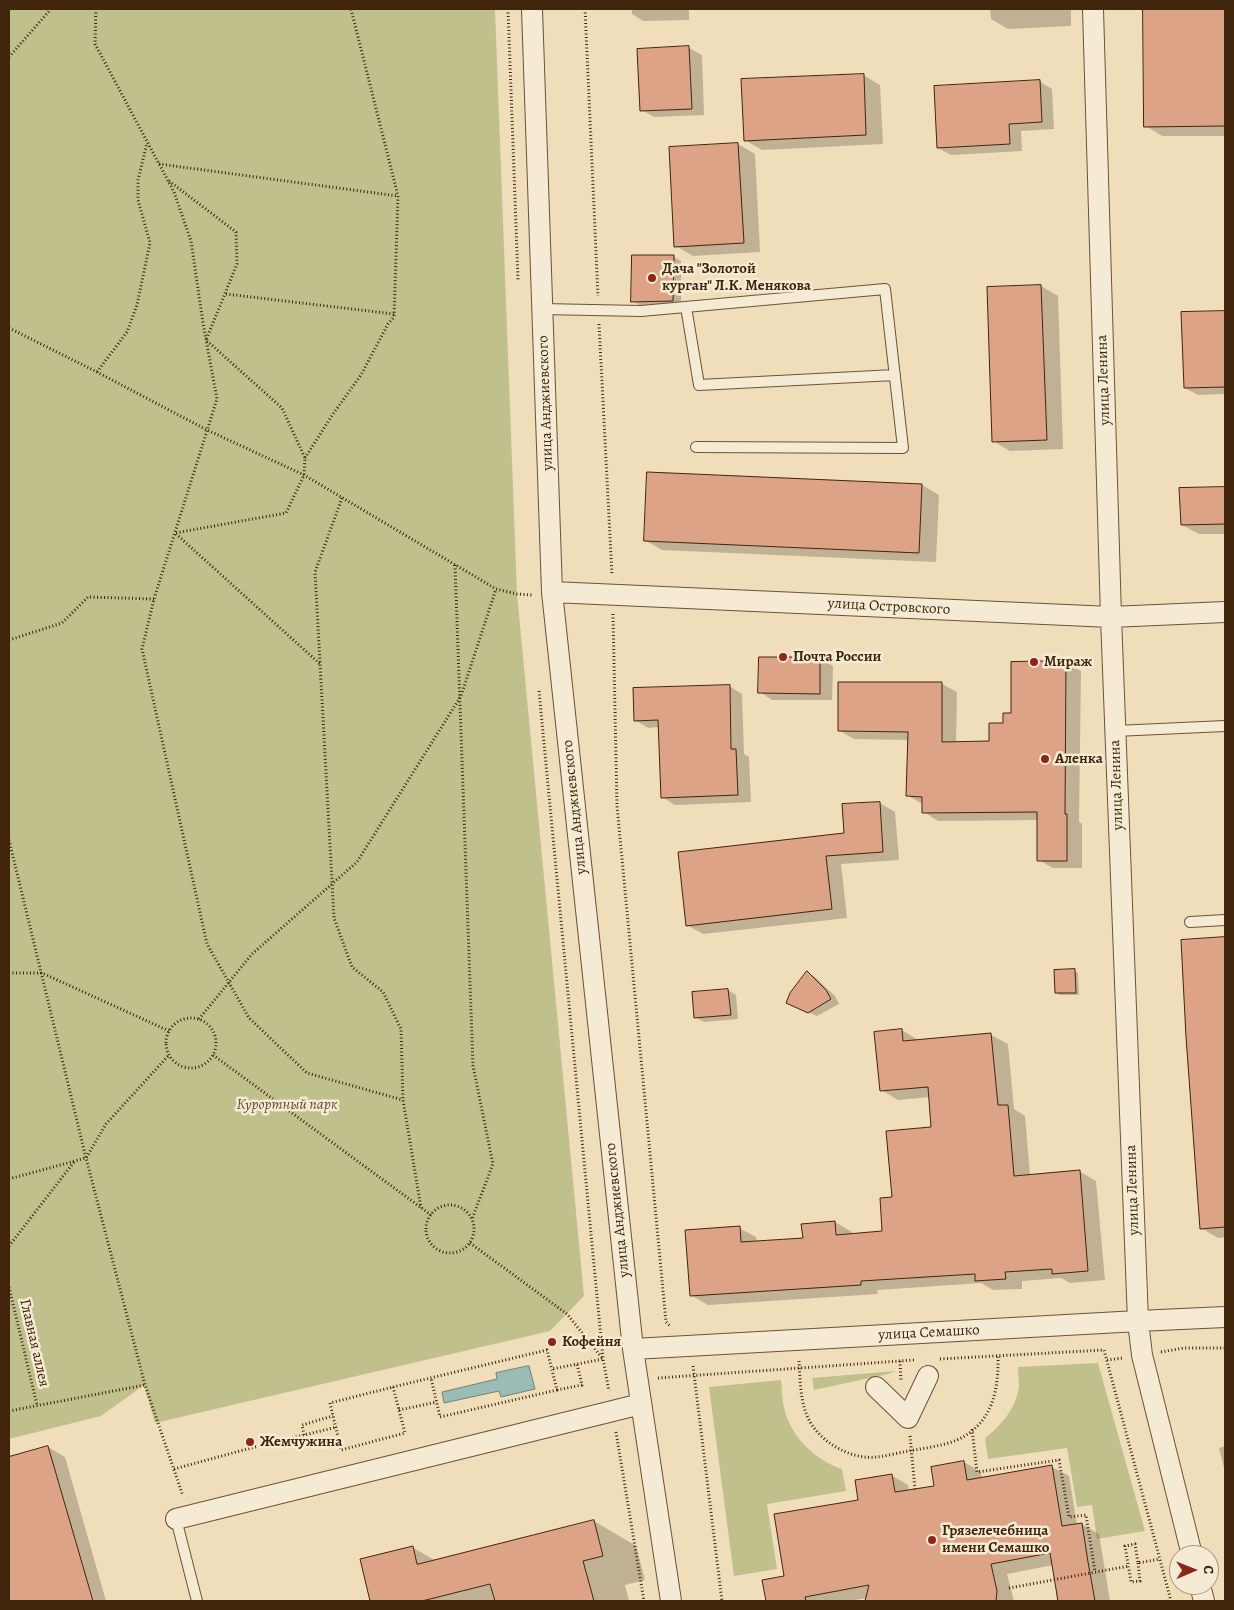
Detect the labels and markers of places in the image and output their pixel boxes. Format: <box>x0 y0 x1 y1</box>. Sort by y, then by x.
place label: Дача "Золотой курган" Л.К. Менякова <box>662 260 811 295</box>
marker: Дача "Золотой курган" Л.К. Менякова <box>646 272 658 284</box>
place label: Почта России <box>793 648 882 666</box>
marker: Почта России <box>777 651 789 663</box>
place label: Мираж <box>1044 653 1092 671</box>
marker: Мираж <box>1028 656 1040 668</box>
place label: Аленка <box>1055 750 1103 768</box>
marker: Аленка <box>1039 753 1051 765</box>
place label: Кофейня <box>562 1333 621 1351</box>
marker: Кофейня <box>546 1336 558 1348</box>
place label: Жемчужина <box>260 1433 342 1451</box>
marker: Жемчужина <box>244 1436 256 1448</box>
place label: Грязелечебница имени Семашко <box>942 1522 1049 1557</box>
marker: Грязелечебница имени Семашко <box>926 1534 938 1546</box>

